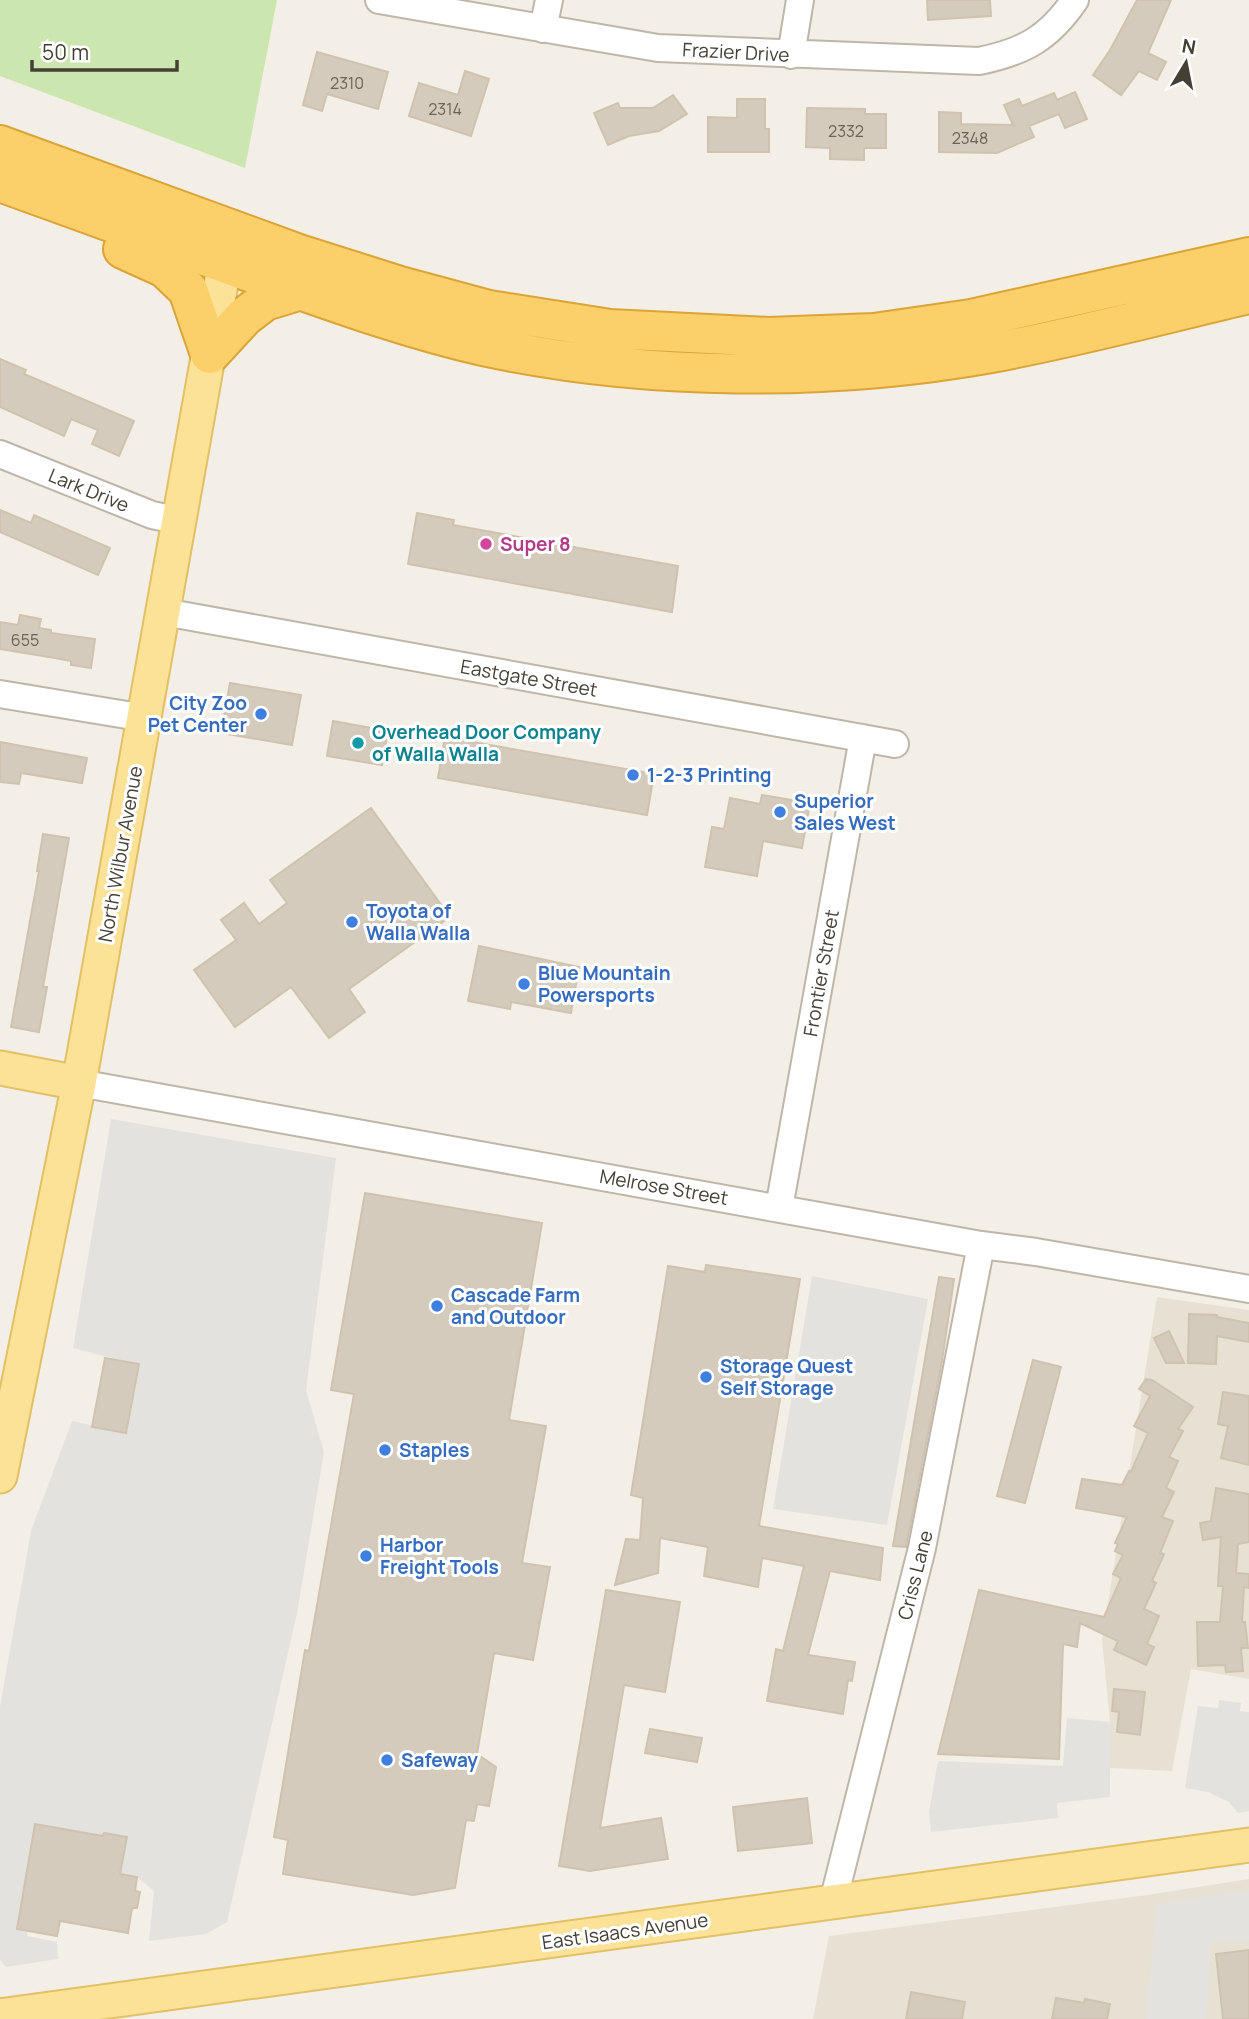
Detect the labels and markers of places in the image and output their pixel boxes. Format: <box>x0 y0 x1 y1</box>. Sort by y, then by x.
place label: Super 8 <box>500 531 571 557</box>
marker: Super 8 <box>478 536 494 552</box>
place label: City Zoo Pet Center <box>148 690 247 738</box>
marker: City Zoo Pet Center <box>253 706 269 722</box>
place label: Overhead Door Company of Walla Walla <box>372 719 601 767</box>
marker: Overhead Door Company of Walla Walla <box>350 735 366 751</box>
place label: 1-2-3 Printing <box>647 762 772 788</box>
marker: 1-2-3 Printing <box>625 767 641 783</box>
place label: Superior Sales West <box>794 788 896 836</box>
marker: Superior Sales West <box>772 804 788 820</box>
place label: Toyota of Walla Walla <box>366 898 470 946</box>
marker: Toyota of Walla Walla <box>344 914 360 930</box>
place label: Blue Mountain Powersports <box>538 960 671 1008</box>
marker: Blue Mountain Powersports <box>516 976 532 992</box>
place label: Cascade Farm and Outdoor <box>451 1282 580 1330</box>
marker: Cascade Farm and Outdoor <box>429 1298 445 1314</box>
place label: Storage Quest Self Storage <box>720 1353 853 1401</box>
marker: Storage Quest Self Storage <box>698 1369 714 1385</box>
place label: Staples <box>399 1437 469 1463</box>
marker: Staples <box>377 1442 393 1458</box>
place label: Harbor Freight Tools <box>380 1532 499 1580</box>
marker: Harbor Freight Tools <box>358 1548 374 1564</box>
place label: Safeway <box>401 1747 478 1773</box>
marker: Safeway <box>379 1752 395 1768</box>

